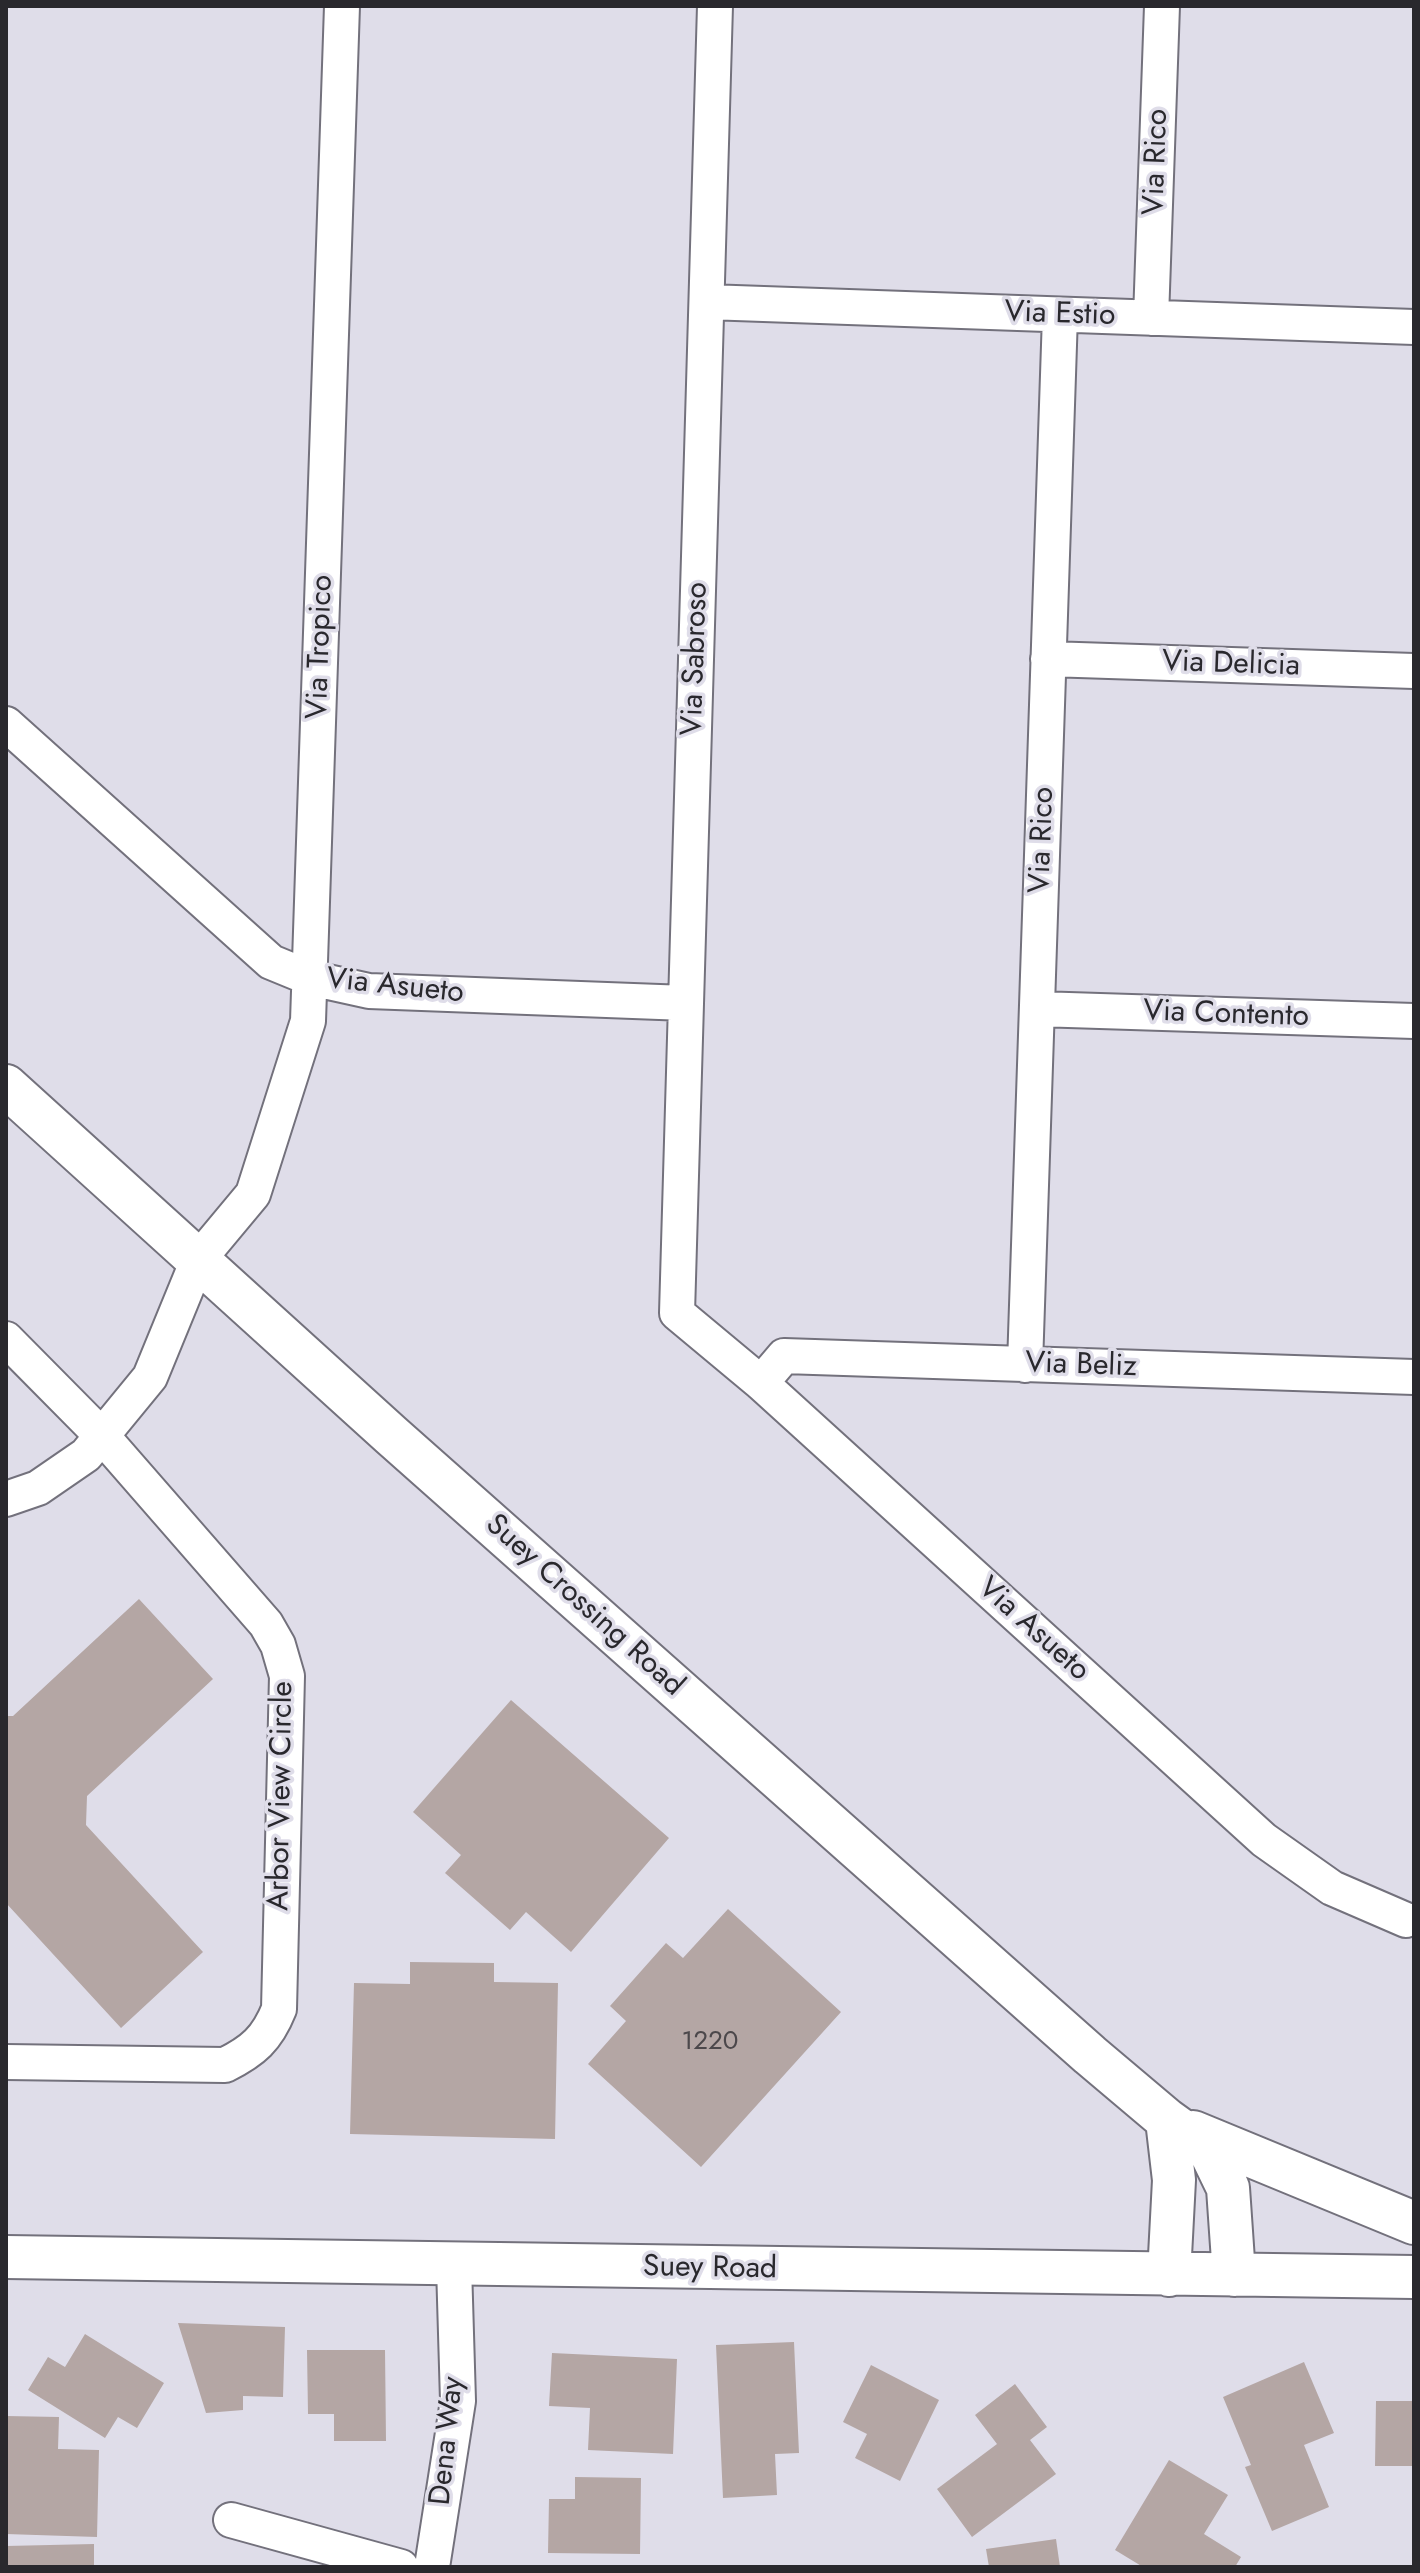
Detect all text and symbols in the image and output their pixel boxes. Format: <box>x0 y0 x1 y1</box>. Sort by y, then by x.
street label: Via Rico <box>1137 108 1177 216</box>
street label: Via Estio <box>1004 295 1116 335</box>
street label: Via Tropico <box>300 574 342 720</box>
street label: Via Sabroso <box>675 582 717 736</box>
street label: Via Delicia <box>1161 645 1301 685</box>
street label: Via Rico <box>1023 786 1063 894</box>
street label: Via Asueto <box>325 962 465 1012</box>
street label: Via Contento <box>1143 994 1309 1036</box>
street label: Via Beliz <box>1025 1346 1137 1386</box>
street label: Suey Crossing Road <box>477 1507 691 1705</box>
street label: Via Asueto <box>970 1571 1096 1689</box>
street label: Arbor View Circle <box>262 1681 302 1911</box>
house number: 1220 <box>682 2027 738 2059</box>
street label: Suey Road <box>643 2250 777 2288</box>
street label: Dena Way <box>423 2375 473 2507</box>

